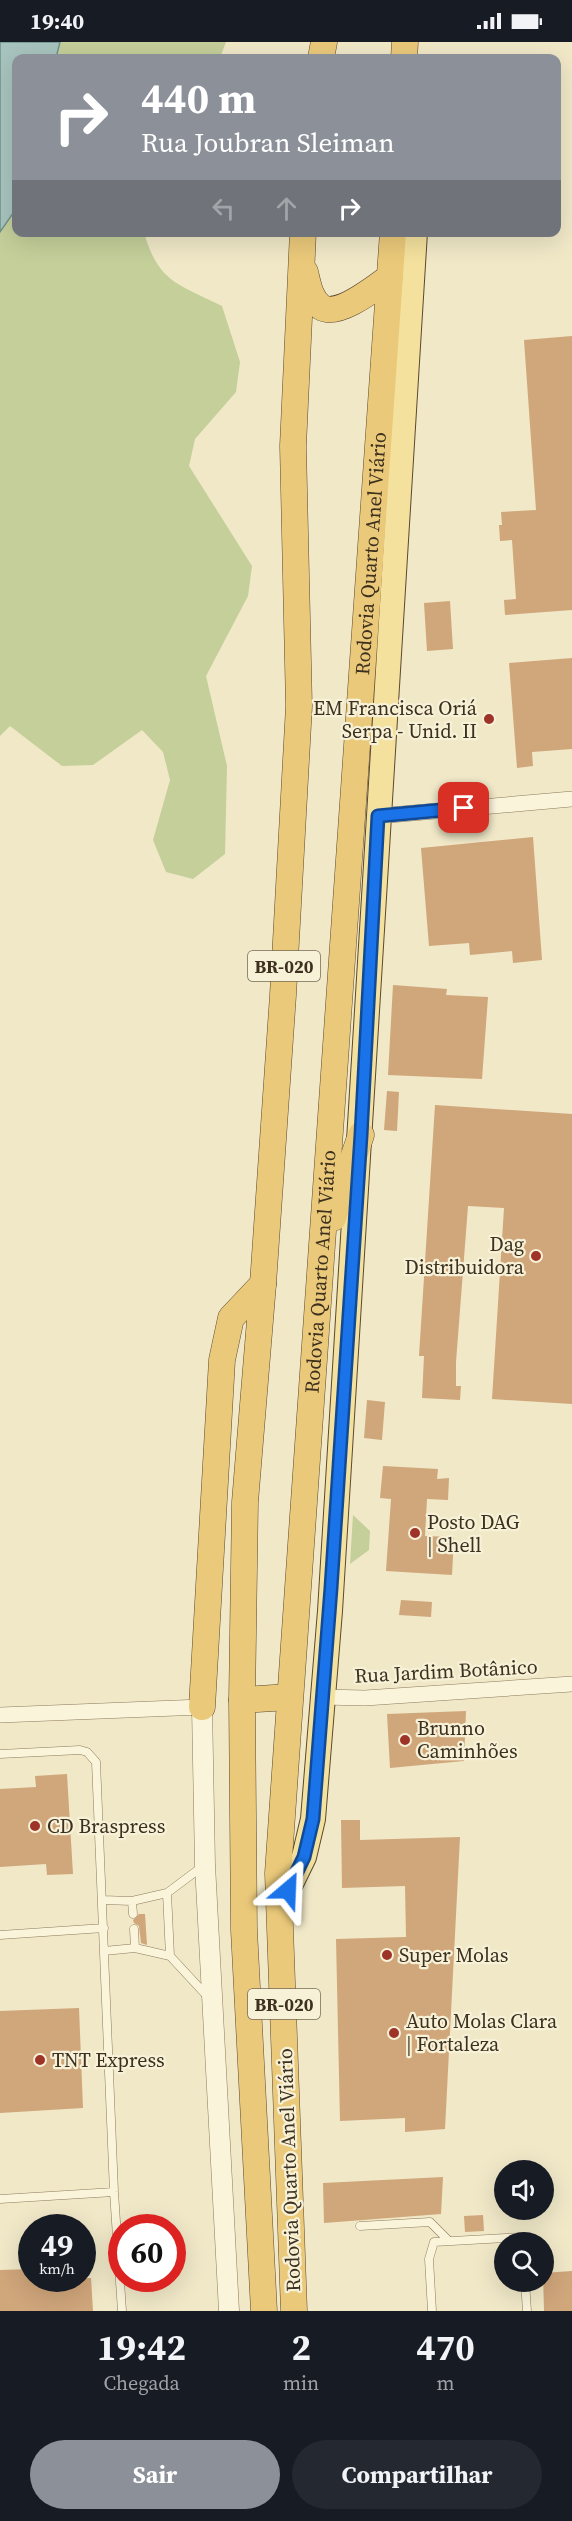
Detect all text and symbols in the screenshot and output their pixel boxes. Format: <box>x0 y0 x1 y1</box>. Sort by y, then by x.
text: 19:40 <box>30 6 84 36</box>
text: 440 m <box>141 69 256 127</box>
icon: right <box>42 78 120 156</box>
text: Rua Joubran Sleiman <box>141 124 395 161</box>
icon: left <box>207 192 240 225</box>
icon: ahead <box>270 192 303 225</box>
icon: right <box>333 192 366 225</box>
street label: Rodovia Quarto Anel Viário <box>348 431 393 676</box>
place label: EM Francisca Oriá Serpa - Unid. II <box>313 694 478 745</box>
marker: EM Francisca Oriá Serpa - Unid. II <box>482 712 496 726</box>
pin <box>438 782 489 833</box>
icon: arrive <box>447 791 480 824</box>
road number: BR-020 <box>248 951 320 981</box>
street label: Rodovia Quarto Anel Viário <box>298 1149 343 1394</box>
place label: Dag Distribuidora <box>405 1230 525 1281</box>
marker: Dag Distribuidora <box>529 1249 543 1263</box>
place label: Posto DAG | Shell <box>427 1508 520 1559</box>
marker: Posto DAG | Shell <box>408 1526 422 1540</box>
street label: Rua Jardim Botânico <box>354 1652 538 1690</box>
place label: Brunno Caminhões <box>417 1714 518 1765</box>
marker: Brunno Caminhões <box>398 1733 412 1747</box>
place label: CD Braspress <box>47 1812 165 1840</box>
marker: CD Braspress <box>28 1819 42 1833</box>
position arrow <box>256 1858 320 1922</box>
place label: Super Molas <box>399 1941 509 1969</box>
marker: Super Molas <box>380 1948 394 1962</box>
road number: BR-020 <box>248 1989 320 2019</box>
place label: Auto Molas Clara | Fortaleza <box>406 2007 558 2058</box>
marker: Auto Molas Clara | Fortaleza <box>387 2026 401 2040</box>
place label: TNT Express <box>52 2046 165 2074</box>
street label: Rodovia Quarto Anel Viário <box>271 2048 307 2292</box>
marker: TNT Express <box>33 2053 47 2067</box>
map controls <box>494 2160 554 2292</box>
button: sound <box>494 2160 554 2220</box>
speed limit sign: 60 <box>108 2214 186 2292</box>
text: 49 <box>41 2225 73 2266</box>
button: search <box>494 2232 554 2292</box>
text: km/h <box>39 2258 75 2279</box>
text: 19:42 <box>97 2323 186 2372</box>
text: 2 <box>291 2323 311 2372</box>
text: 470 <box>416 2323 475 2372</box>
text: Chegada <box>103 2369 180 2397</box>
text: min <box>283 2369 319 2397</box>
text: m <box>437 2369 455 2397</box>
button: Sair <box>30 2440 280 2509</box>
button: Compartilhar <box>292 2440 542 2509</box>

